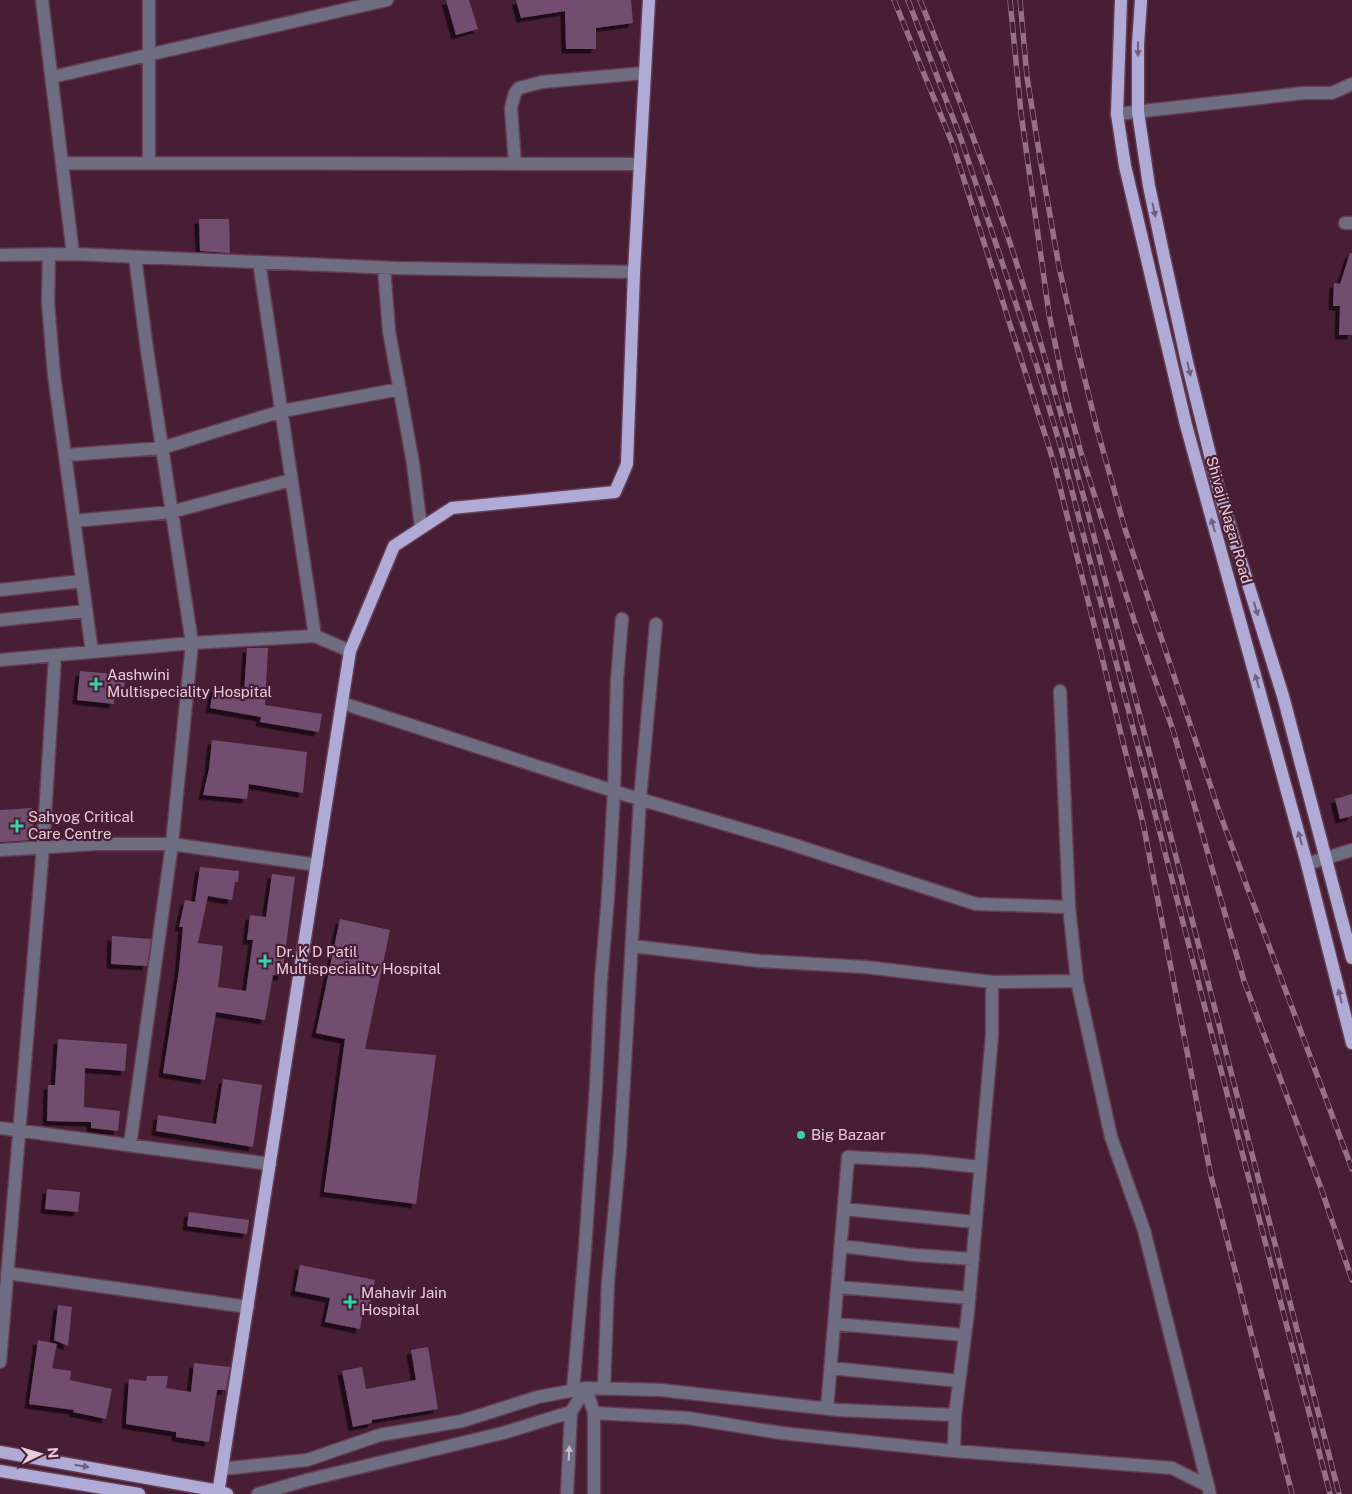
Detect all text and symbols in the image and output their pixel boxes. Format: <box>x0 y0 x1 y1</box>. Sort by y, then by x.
one-way arrow <box>1134 41 1142 57</box>
one-way arrow <box>1150 202 1158 218</box>
one-way arrow <box>1185 361 1193 376</box>
street label: Shivaji Nagar Road <box>1203 454 1256 585</box>
one-way arrow <box>1209 517 1217 532</box>
one-way arrow <box>1252 602 1260 617</box>
place label: Aashwini Multispeciality Hospital <box>107 666 272 700</box>
one-way arrow <box>1252 674 1260 689</box>
marker: Aashwini Multispeciality Hospital <box>89 677 103 691</box>
place label: Sahyog Critical Care Centre <box>28 808 134 842</box>
marker: Sahyog Critical Care Centre <box>10 819 24 833</box>
one-way arrow <box>1296 830 1304 845</box>
place label: Dr. K D Patil Multispeciality Hospital <box>276 943 441 977</box>
marker: Dr. K D Patil Multispeciality Hospital <box>258 954 272 968</box>
one-way arrow <box>1336 988 1344 1003</box>
place label: Big Bazaar <box>811 1126 886 1143</box>
marker: Big Bazaar <box>795 1129 807 1141</box>
place label: Mahavir Jain Hospital <box>361 1284 447 1318</box>
marker: Mahavir Jain Hospital <box>343 1295 357 1309</box>
north arrow <box>15 1429 65 1479</box>
one-way arrow <box>566 1445 574 1461</box>
text: N <box>45 1447 61 1459</box>
one-way arrow <box>75 1463 91 1471</box>

